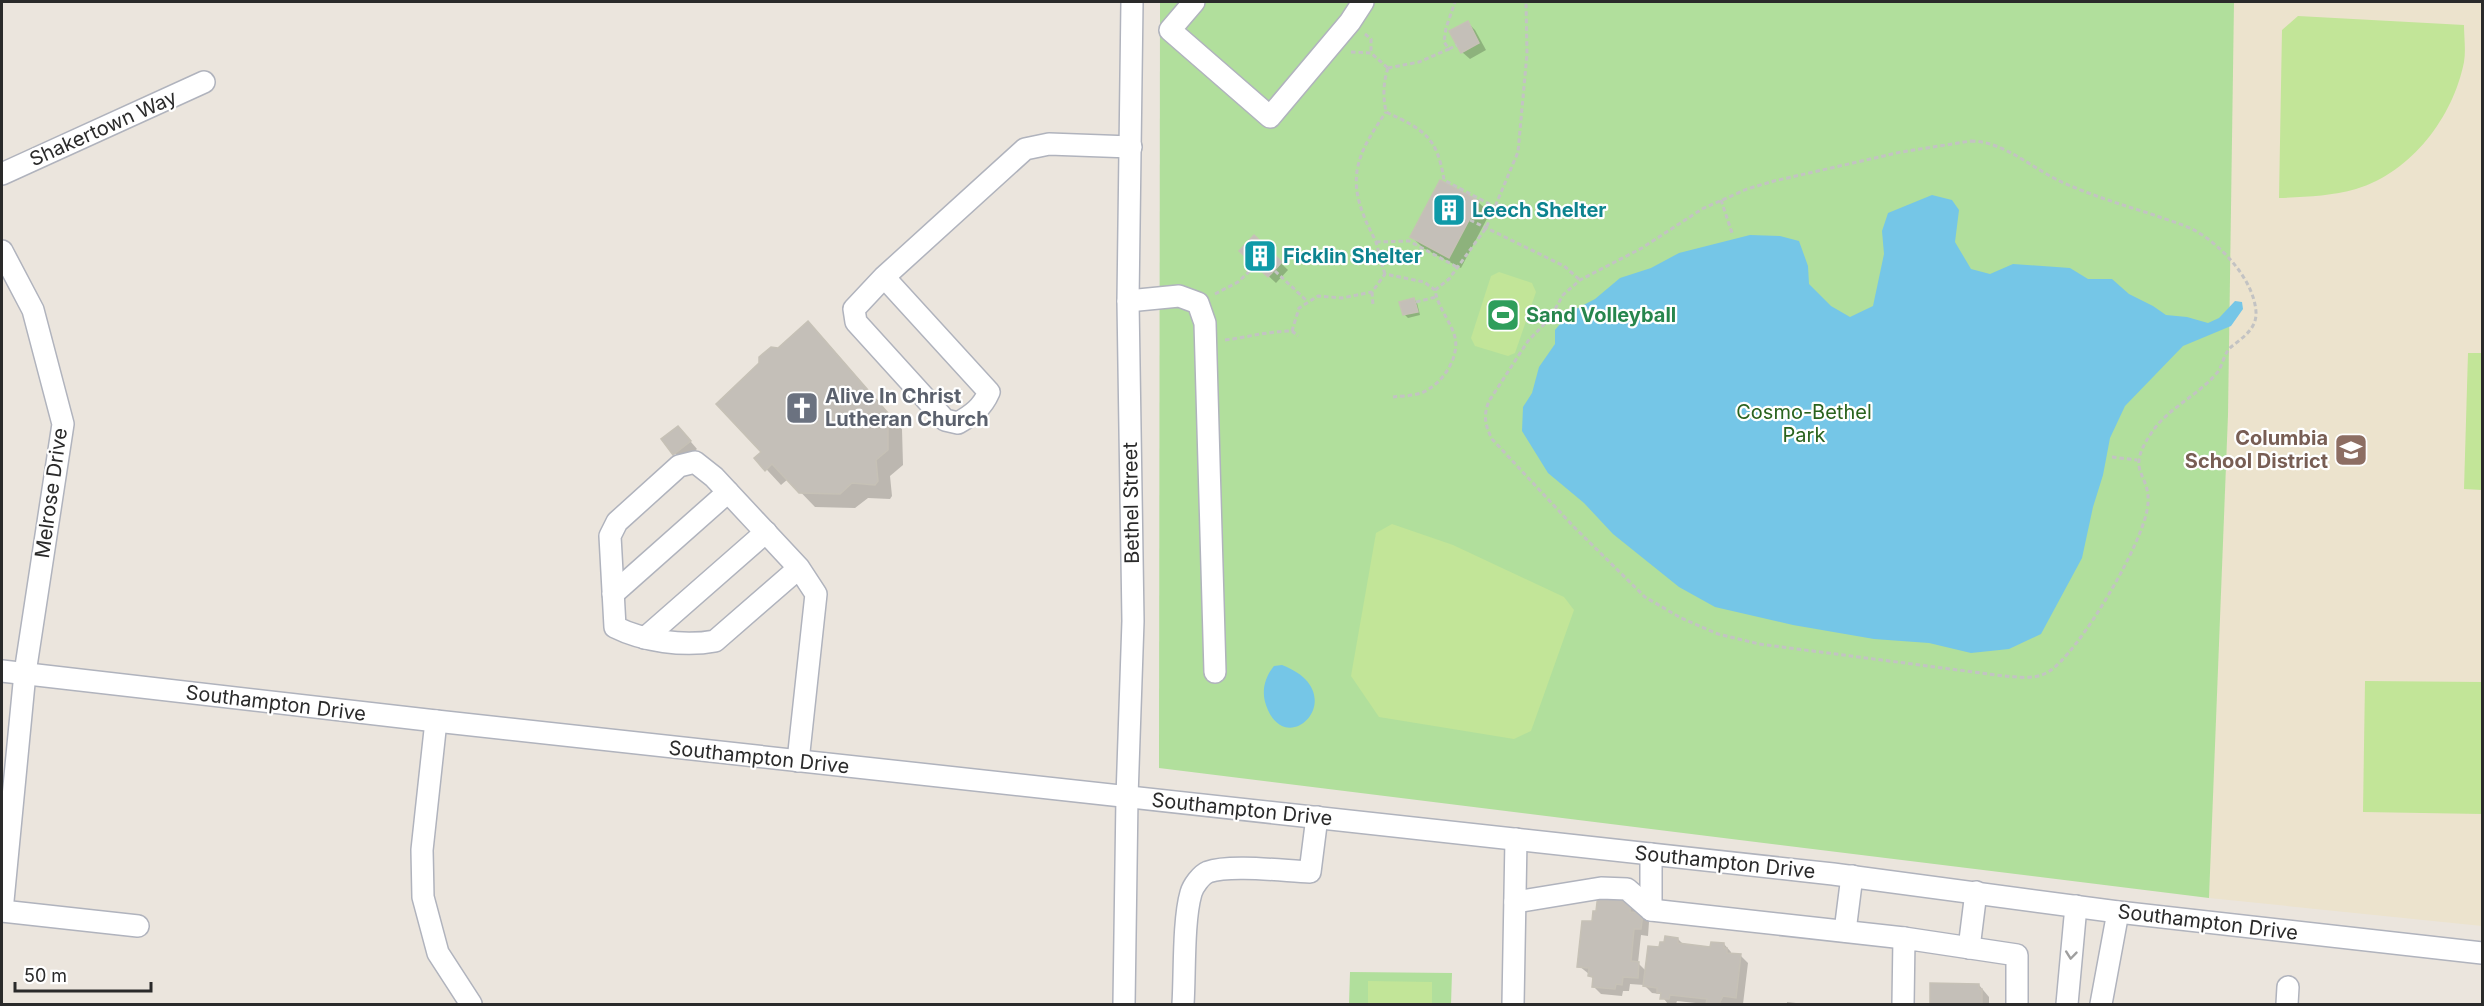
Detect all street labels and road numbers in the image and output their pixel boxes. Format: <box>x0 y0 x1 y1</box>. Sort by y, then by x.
street label: Shakertown Way <box>26 85 180 171</box>
street label: Melrose Drive <box>30 426 72 560</box>
street label: Bethel Street <box>1118 442 1144 564</box>
street label: Southampton Drive <box>184 680 368 726</box>
street label: Southampton Drive <box>668 736 850 778</box>
street label: Southampton Drive <box>1151 788 1333 830</box>
street label: Southampton Drive <box>1634 841 1816 883</box>
street label: Southampton Drive <box>2116 899 2300 945</box>

